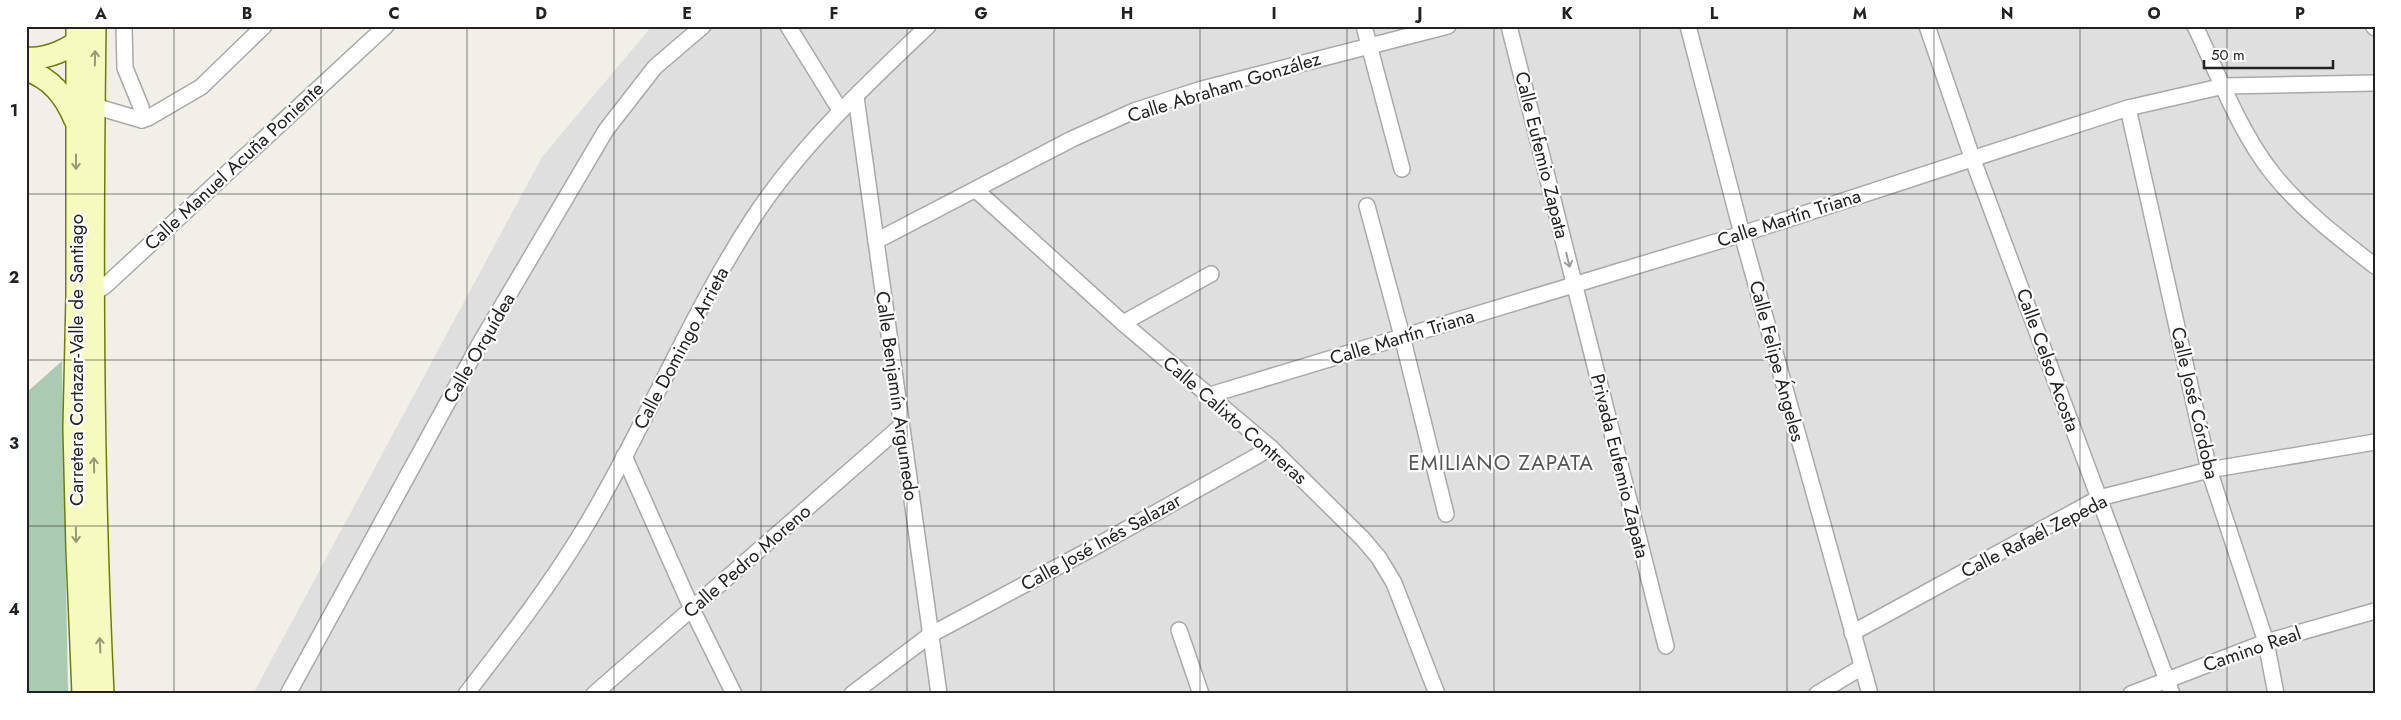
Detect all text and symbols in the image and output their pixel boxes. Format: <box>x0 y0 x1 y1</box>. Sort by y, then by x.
text: A <box>94 2 107 25</box>
text: B <box>242 2 252 25</box>
text: C <box>388 2 400 25</box>
text: D <box>535 2 547 25</box>
text: E <box>682 2 692 25</box>
text: F <box>830 2 838 25</box>
text: G <box>974 2 988 25</box>
text: H <box>1121 2 1133 25</box>
text: I <box>1271 2 1277 25</box>
text: J <box>1414 2 1423 25</box>
text: K <box>1561 2 1573 25</box>
text: L <box>1710 2 1719 25</box>
text: M <box>1853 2 1867 25</box>
text: N <box>2001 2 2013 25</box>
text: O <box>2147 2 2161 25</box>
text: P <box>2295 2 2305 25</box>
scale bar <box>2204 38 2332 70</box>
text: 50 m <box>2211 44 2245 66</box>
street label: Calle Abraham González <box>1124 45 1324 129</box>
one-way arrow <box>90 50 99 66</box>
street label: Calle Eufemio Zapata <box>1508 69 1576 241</box>
street label: Calle Manuel Acuña Poniente <box>138 75 330 256</box>
text: 1 <box>10 99 18 122</box>
one-way arrow <box>71 154 81 170</box>
street label: Calle Martín Triana <box>1714 182 1864 254</box>
street label: Carretera Cortazar-Valle de Santiago <box>63 214 90 506</box>
one-way arrow <box>1564 252 1573 268</box>
street label: Calle Domingo Arrieta <box>627 262 735 434</box>
text: 2 <box>9 266 19 289</box>
street label: Calle Felipe Ángeles <box>1743 277 1812 445</box>
street label: Calle Celso Acosta <box>2010 285 2086 435</box>
street label: Calle Orquídea <box>437 288 521 408</box>
street label: Calle Benjamín Argumedo <box>869 289 925 503</box>
street label: Calle Martín Triana <box>1327 302 1477 372</box>
street label: Calle José Córdoba <box>2164 324 2226 482</box>
street label: Calle Calixto Contreras <box>1157 350 1313 491</box>
street label: Privada Eufemio Zapata <box>1584 371 1656 561</box>
text: 3 <box>9 432 19 455</box>
district label: EMILIANO ZAPATA <box>1408 448 1594 478</box>
one-way arrow <box>89 457 99 474</box>
street label: Calle José Inés Salazar <box>1016 486 1187 597</box>
street label: Calle Rafaél Zepeda <box>1956 487 2112 585</box>
street label: Calle Pedro Moreno <box>677 498 817 624</box>
one-way arrow <box>72 527 81 543</box>
text: 4 <box>8 598 20 621</box>
street label: Camino Real <box>2199 620 2305 678</box>
one-way arrow <box>96 637 105 653</box>

